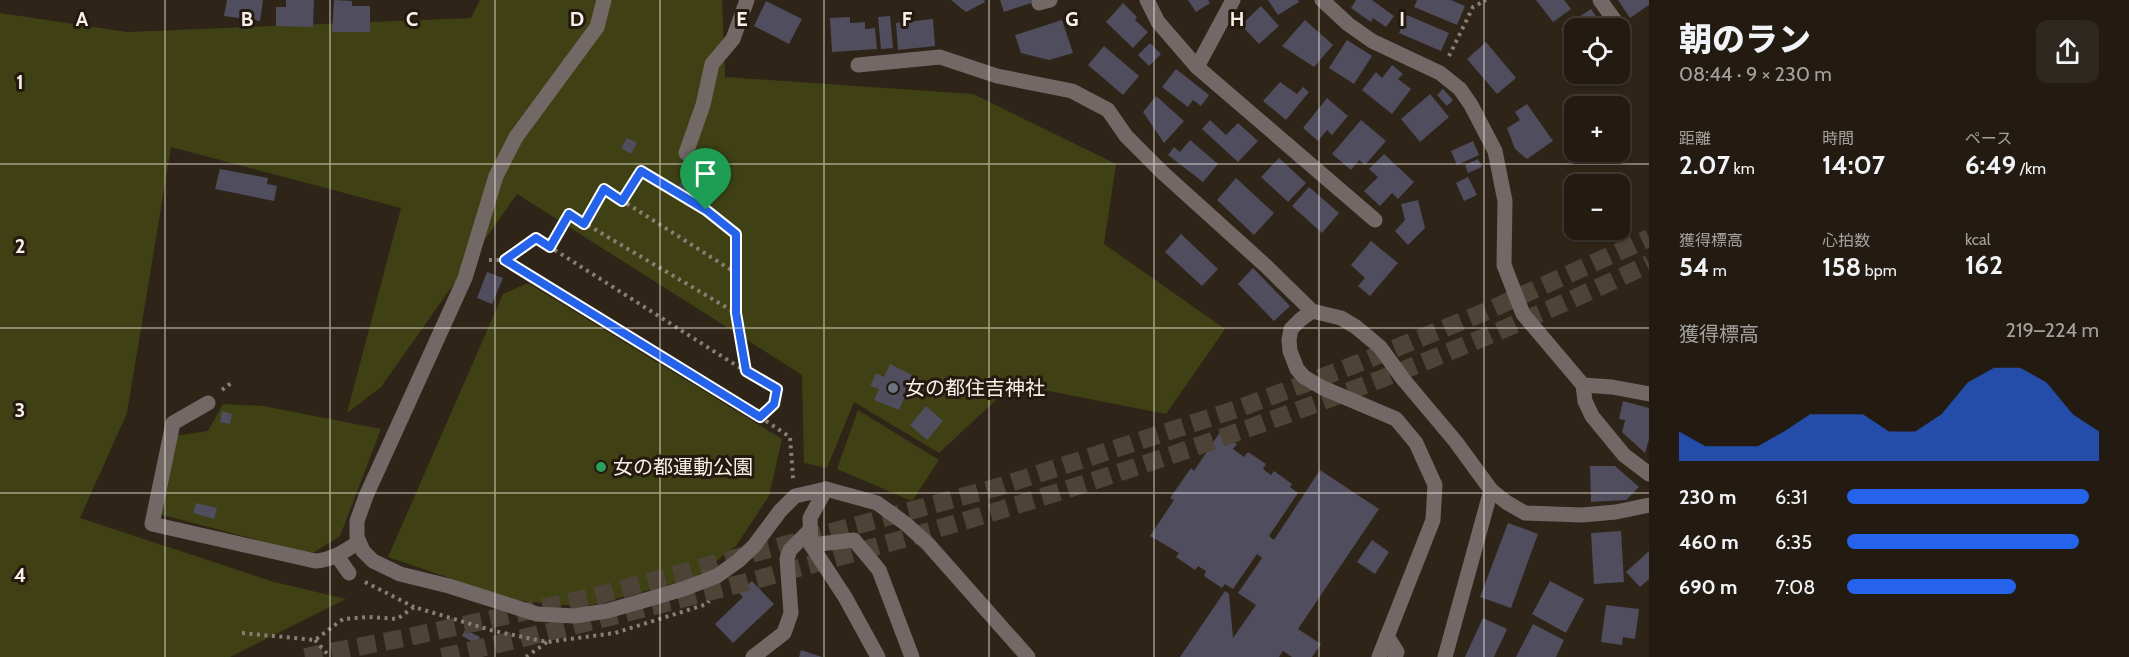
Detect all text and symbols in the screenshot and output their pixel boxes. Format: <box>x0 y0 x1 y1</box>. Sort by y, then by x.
text: A <box>76 7 89 31</box>
text: B <box>241 7 253 31</box>
text: C <box>406 7 418 31</box>
text: D <box>570 7 584 31</box>
text: E <box>736 7 748 31</box>
text: F <box>902 7 913 31</box>
text: G <box>1065 7 1079 31</box>
text: H <box>1230 7 1244 31</box>
text: I <box>1399 7 1405 31</box>
map controls <box>1564 18 1630 240</box>
button: locate <box>1564 18 1630 84</box>
text: 朝のラン <box>1679 19 1811 59</box>
button: share <box>2036 20 2099 83</box>
text: 08:44 · 9 × 230 m <box>1679 62 1832 86</box>
text: 1 <box>16 70 24 94</box>
button: + <box>1564 96 1630 162</box>
text: 距離 <box>1679 129 1711 148</box>
text: 時間 <box>1822 129 1854 148</box>
text: ペース <box>1965 129 2012 148</box>
pin <box>680 148 731 210</box>
text: 2.07 <box>1679 149 1730 181</box>
text: 14:07 <box>1822 149 1885 181</box>
text: 6:49 <box>1965 149 2016 181</box>
icon: arrive <box>689 157 722 190</box>
text: km <box>1730 159 1755 178</box>
text: /km <box>2016 159 2046 178</box>
button: − <box>1564 174 1630 240</box>
text: kcal <box>1965 230 1991 249</box>
text: 獲得標高 <box>1679 231 1743 250</box>
text: 心拍数 <box>1822 231 1870 250</box>
text: 2 <box>15 234 25 258</box>
text: 162 <box>1965 249 2003 281</box>
text: 54 <box>1679 251 1709 283</box>
text: 158 <box>1822 251 1861 283</box>
text: m <box>1709 261 1727 280</box>
text: bpm <box>1861 261 1897 280</box>
text: 219–224 m <box>2006 318 2099 342</box>
text: 獲得標高 <box>1679 322 1759 346</box>
place label: 女の都住吉神社 <box>905 376 1045 400</box>
marker: 女の都住吉神社 <box>886 381 900 395</box>
text: 3 <box>15 398 25 422</box>
place label: 女の都運動公園 <box>613 455 753 479</box>
marker: 女の都運動公園 <box>594 460 608 474</box>
text: 230 m <box>1679 485 1736 509</box>
text: 6:31 <box>1775 485 1808 509</box>
text: 460 m <box>1679 530 1739 554</box>
text: 6:35 <box>1775 530 1812 554</box>
text: 4 <box>14 563 26 587</box>
text: 690 m <box>1679 575 1737 599</box>
text: 7:08 <box>1775 575 1815 599</box>

